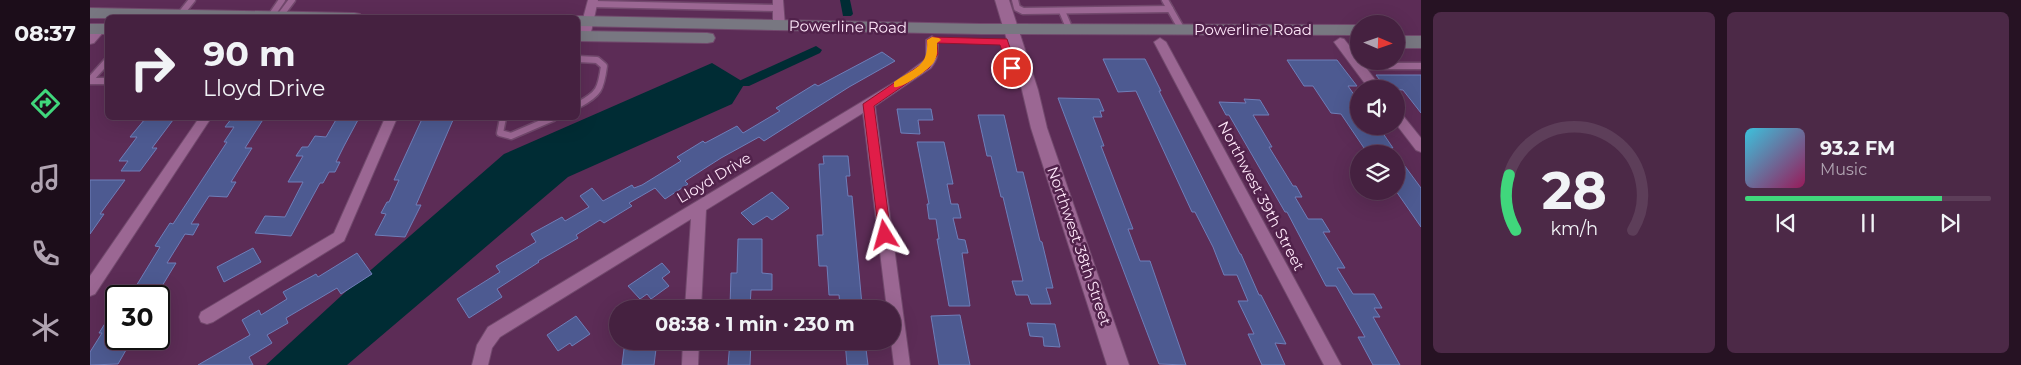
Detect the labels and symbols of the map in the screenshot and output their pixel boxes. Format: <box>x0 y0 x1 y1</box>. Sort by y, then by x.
north arrow <box>1350 15 1405 70</box>
street label: Powerline Road <box>789 16 907 37</box>
street label: Powerline Road <box>1194 20 1312 39</box>
pin <box>991 47 1033 89</box>
street label: Northwest 39th Street <box>1214 118 1309 274</box>
street label: Lloyd Drive <box>673 148 754 207</box>
street label: Northwest 38th Street <box>1043 164 1116 328</box>
position arrow <box>858 208 910 260</box>
speed limit sign: 30 <box>105 285 170 350</box>

